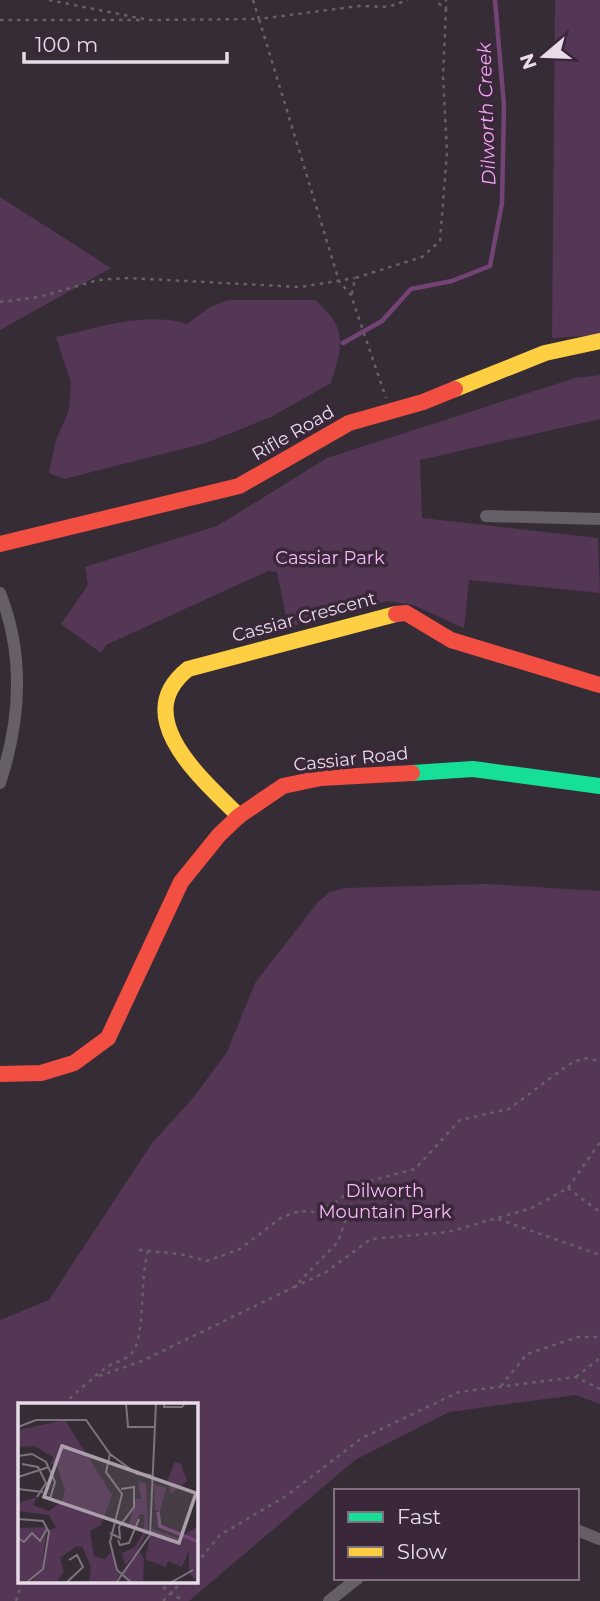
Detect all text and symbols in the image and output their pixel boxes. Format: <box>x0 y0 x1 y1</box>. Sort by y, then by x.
scale bar <box>24 21 228 65</box>
north arrow <box>509 21 579 91</box>
text: 100 m <box>35 32 98 57</box>
water label: Dilworth Creek <box>472 41 500 186</box>
text: N <box>515 50 542 72</box>
street label: Rifle Road <box>248 401 338 465</box>
park label: Cassiar Park <box>275 547 385 569</box>
street label: Cassiar Crescent <box>230 587 378 647</box>
street label: Cassiar Road <box>293 742 409 776</box>
park label: Dilworth Mountain Park <box>318 1180 452 1223</box>
inset map <box>18 1403 198 1584</box>
legend <box>334 1489 579 1580</box>
text: Fast <box>397 1504 441 1529</box>
text: Slow <box>397 1539 447 1564</box>

